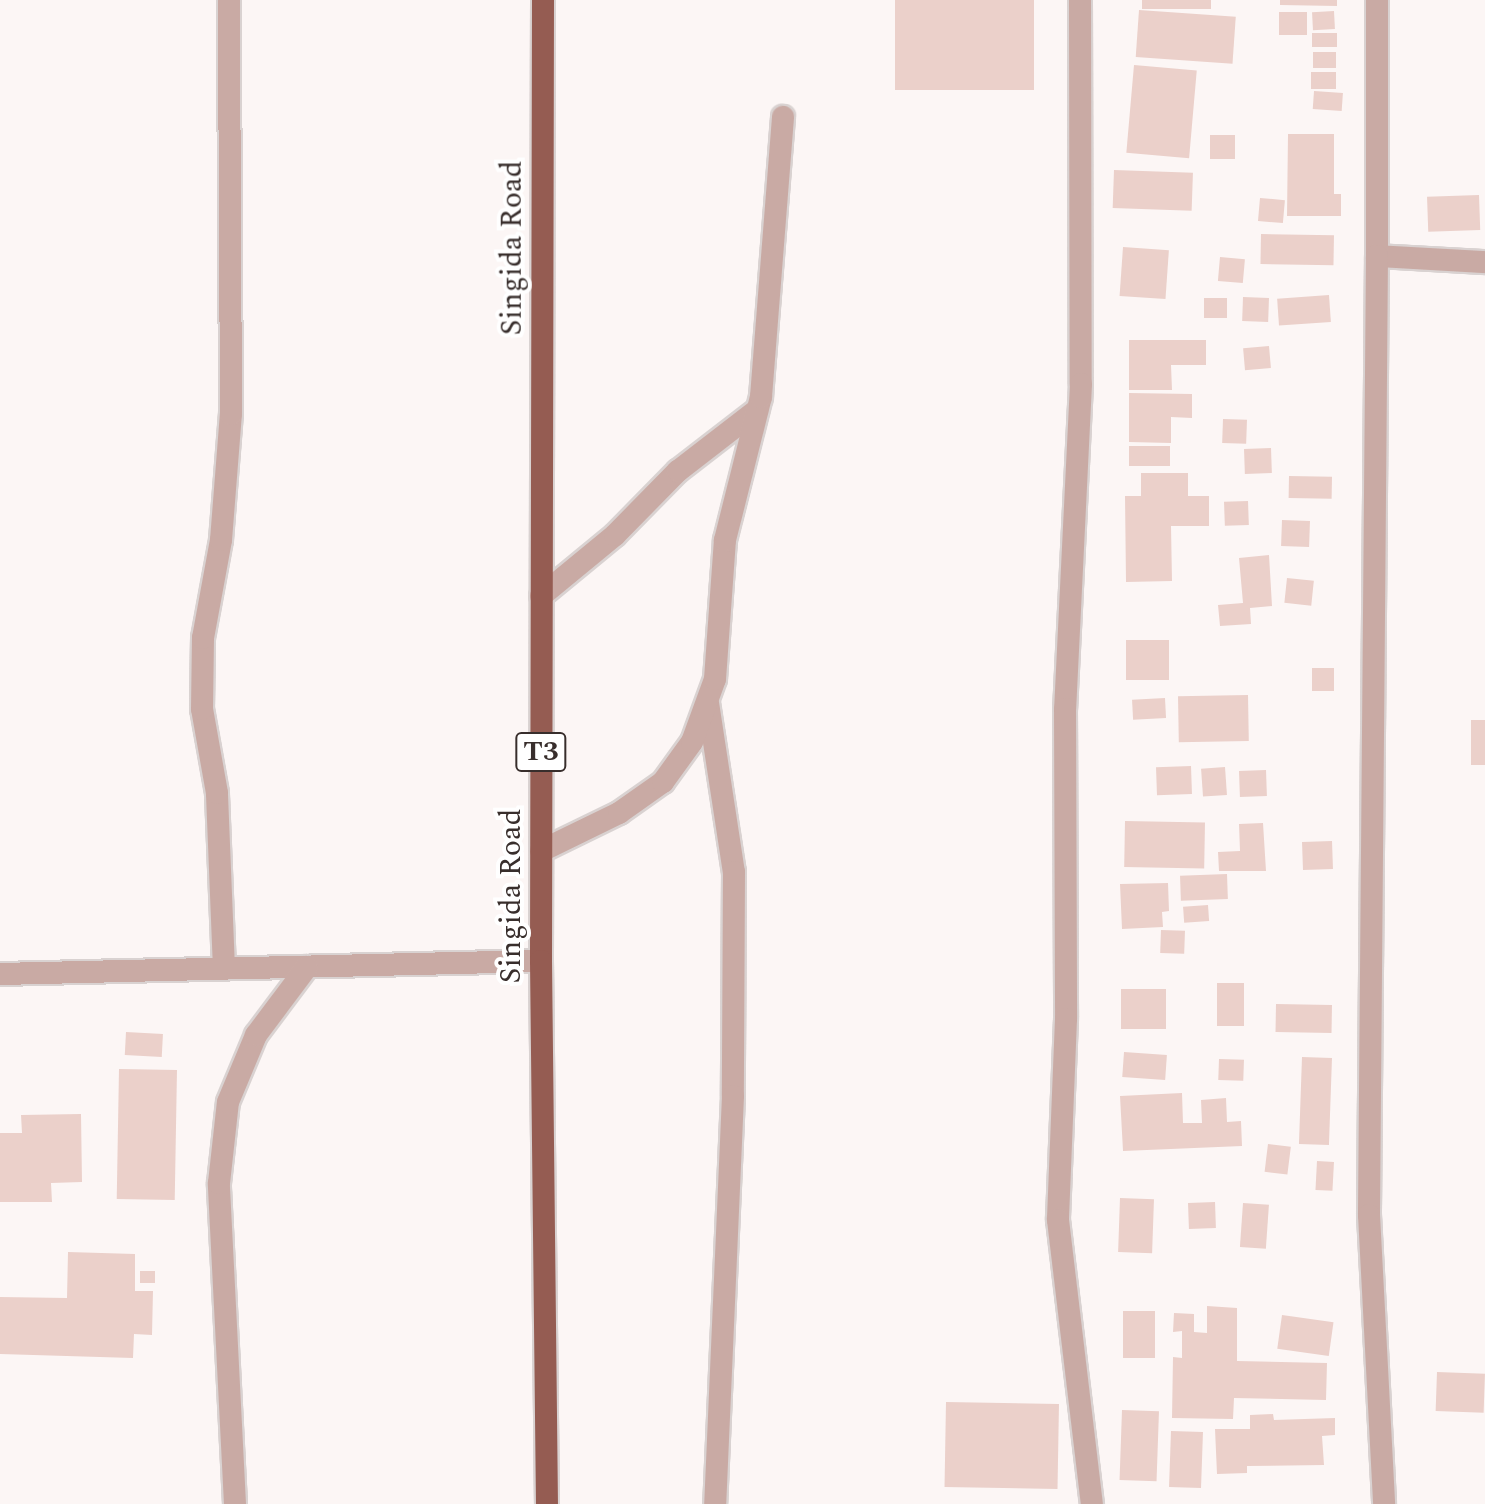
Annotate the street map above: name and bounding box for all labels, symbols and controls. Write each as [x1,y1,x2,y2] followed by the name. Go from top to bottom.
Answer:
[494,161,530,335] street label: Singida Road
[515,728,567,776] road number: T3
[493,809,529,983] street label: Singida Road

